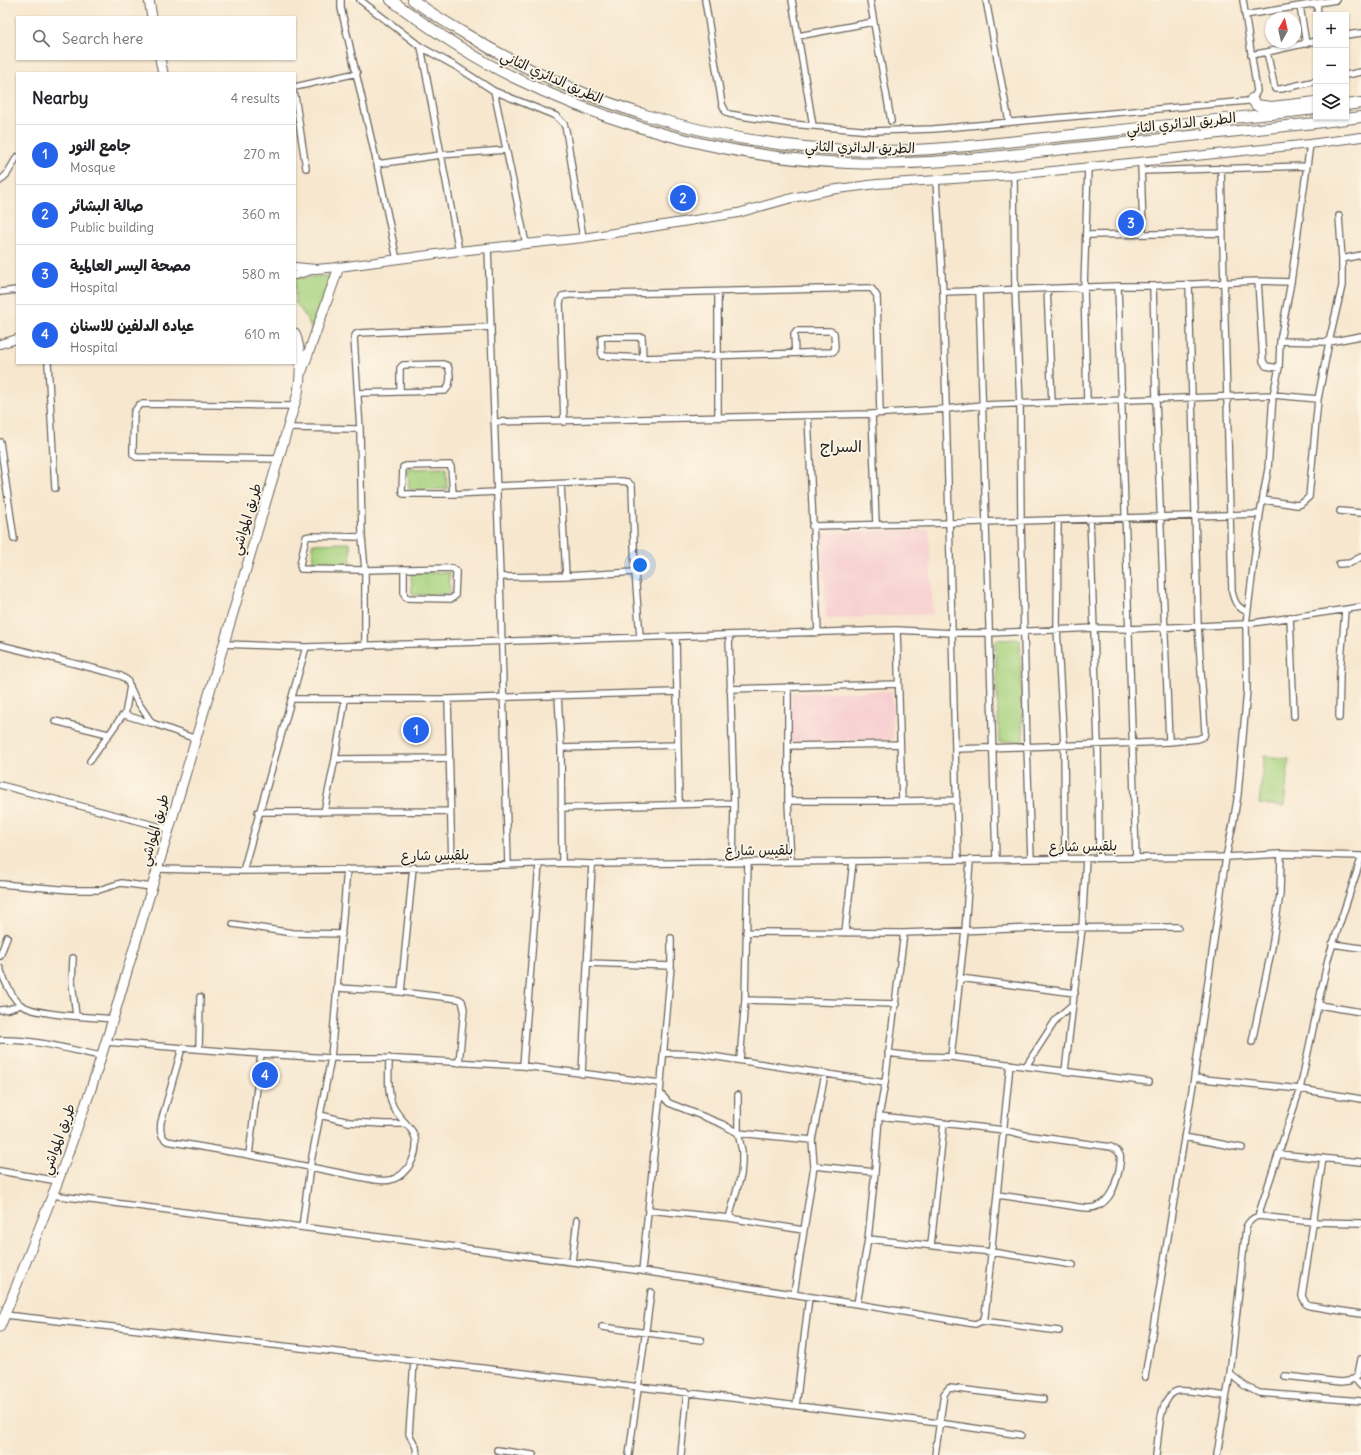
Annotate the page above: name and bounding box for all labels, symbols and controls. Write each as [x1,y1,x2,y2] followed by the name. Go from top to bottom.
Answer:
[1265,12,1301,48] north arrow
[1313,12,1349,120] map controls
[1313,12,1349,48] button: +
[16,16,296,60] search box
[30,27,52,49] icon: search
[62,29,143,48] text: Search here
[496,46,606,111] street label: الطريق الدائري الثاني
[1313,48,1349,84] button: −
[1313,84,1349,120] button: layers
[32,87,88,109] text: Nearby
[231,90,280,107] text: 4 results
[1125,108,1237,142] street label: الطريق الدائري الثاني
[70,136,131,155] text: جامع النور
[805,137,915,161] street label: الطريق الدائري الثاني
[42,146,48,163] text: 1
[243,146,280,163] text: 270 m
[70,159,115,176] text: Mosque
[670,183,696,213] pin: 2
[70,196,144,215] text: صالة البشائر
[41,206,49,223] text: 2
[242,206,280,223] text: 360 m
[1118,208,1144,238] pin: 3
[70,219,154,236] text: Public building
[70,256,191,275] text: مصحة اليسر العالمية
[41,266,49,283] text: 3
[242,266,280,283] text: 580 m
[70,279,118,296] text: Hospital
[70,316,194,335] text: عياده الدلفين للاسنان
[41,326,49,343] text: 4
[244,326,280,343] text: 610 m
[70,339,118,356] text: Hospital
[820,436,862,457] district label: السراج
[227,481,269,558] street label: طريق المواشي
[630,555,650,575] your location
[403,715,429,745] pin: 1
[135,792,177,869] street label: طريق المواشي
[1049,836,1117,857] street label: بلقيس شارع
[725,840,793,861] street label: بلقيس شارع
[401,845,469,866] street label: بلقيس شارع
[252,1060,278,1090] pin: 4
[37,1101,83,1178] street label: طريق المواشي

